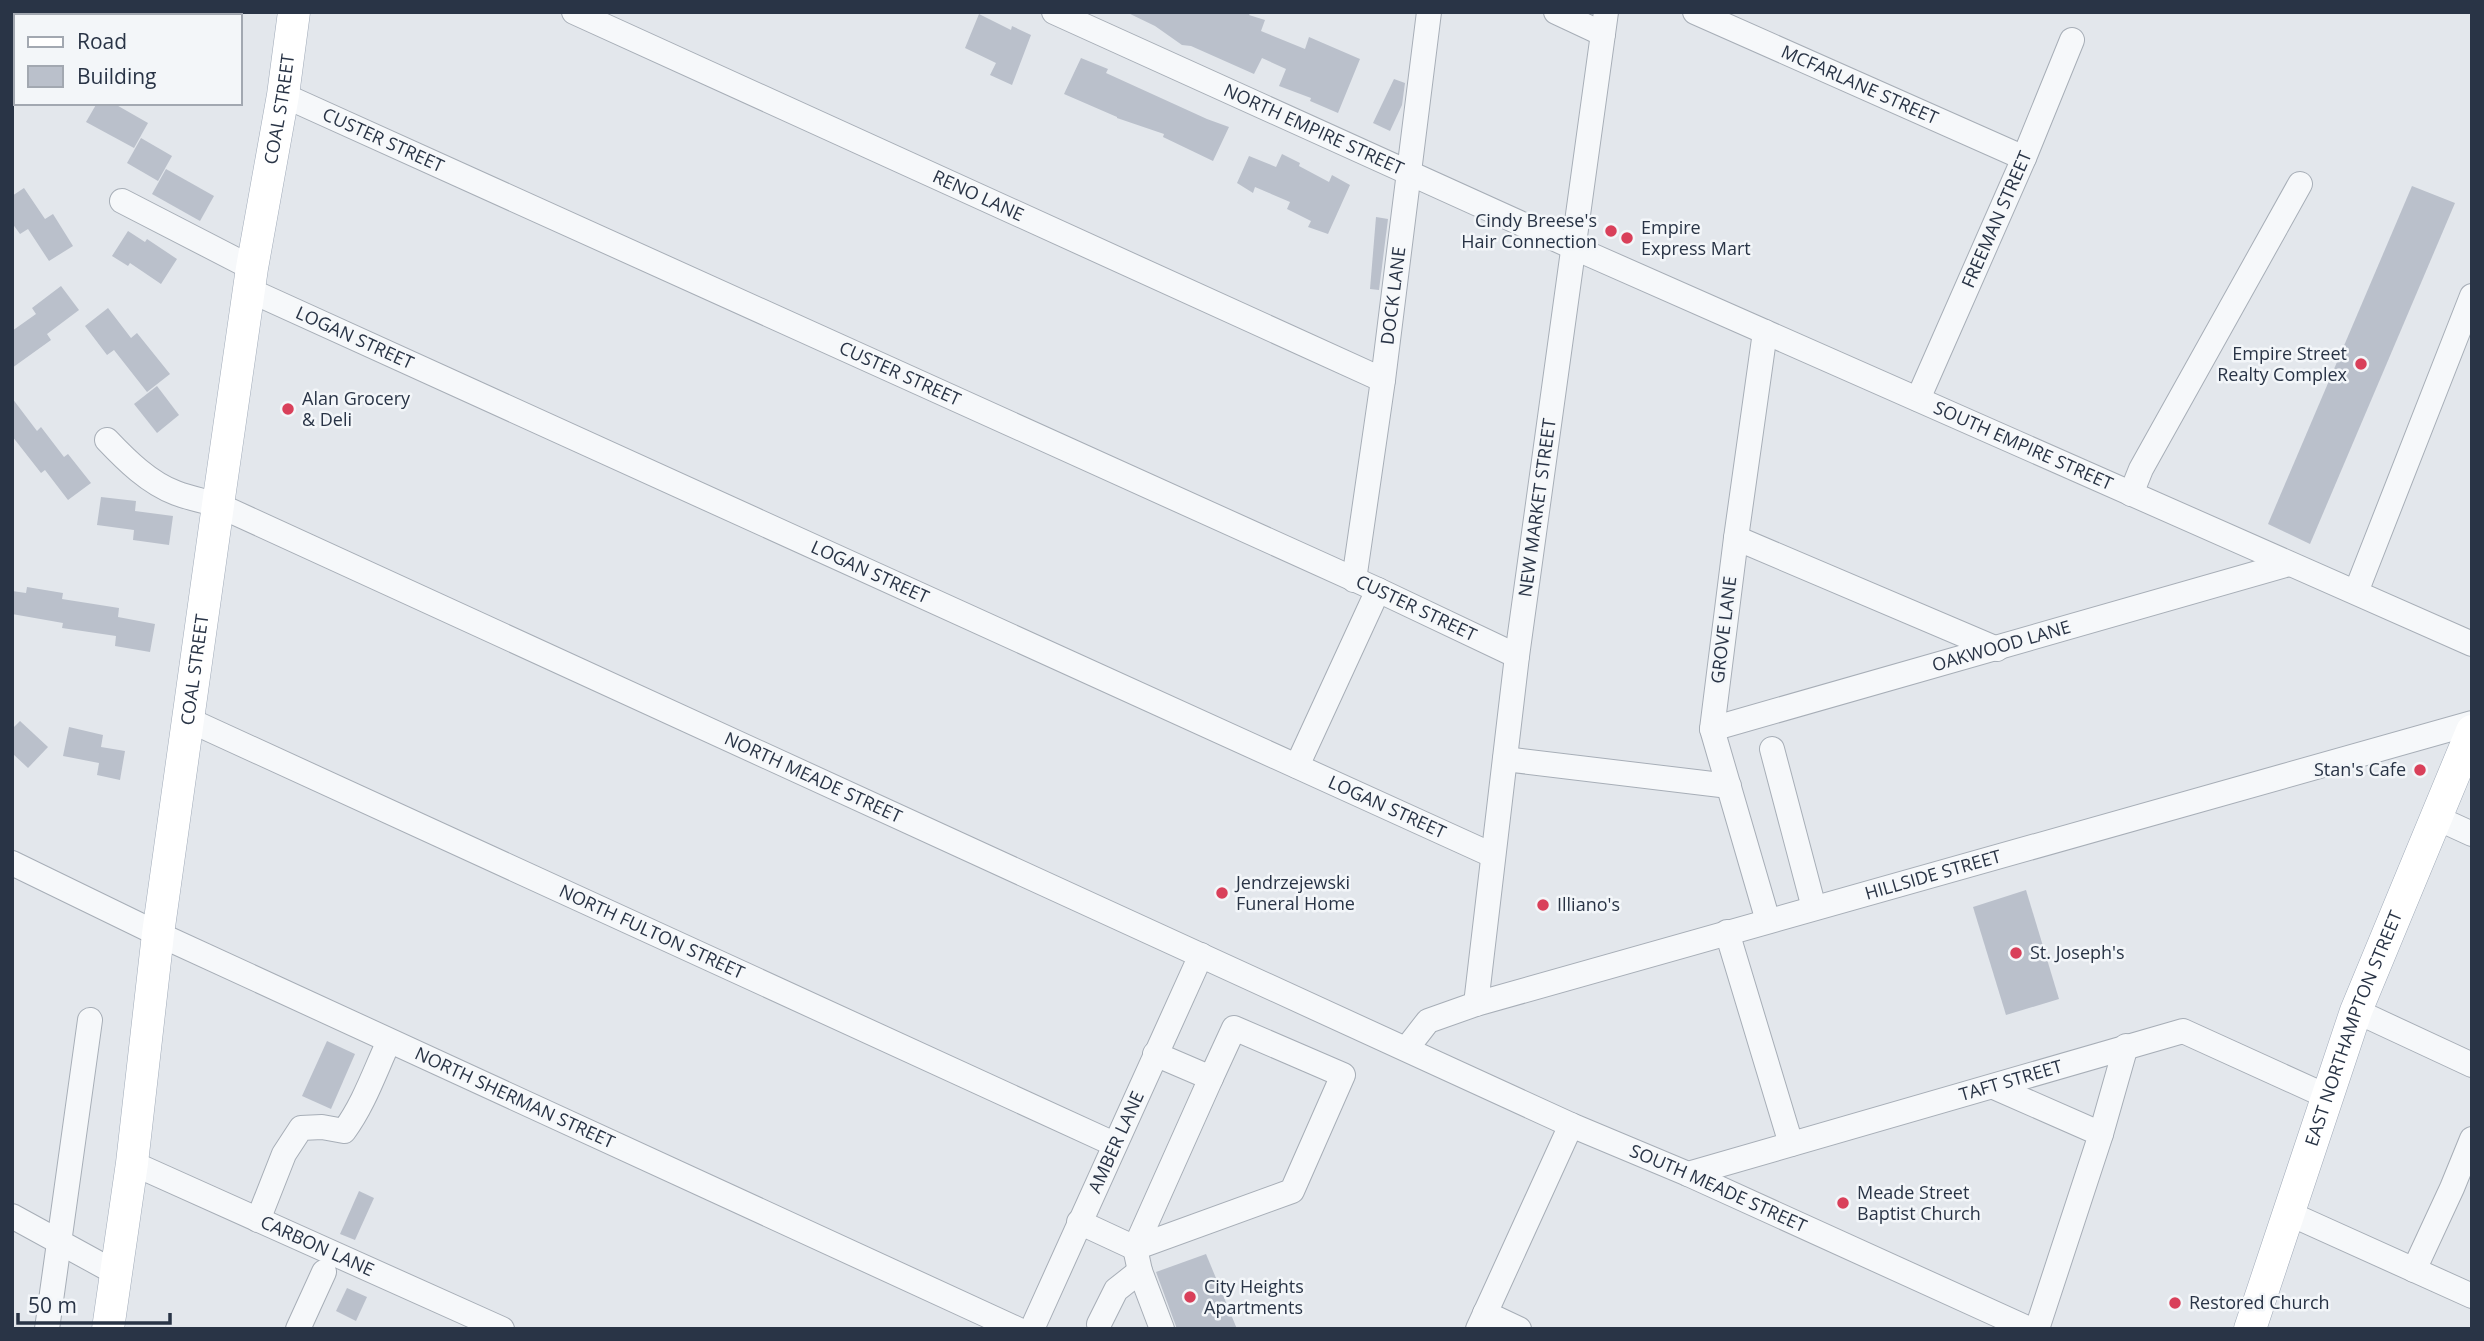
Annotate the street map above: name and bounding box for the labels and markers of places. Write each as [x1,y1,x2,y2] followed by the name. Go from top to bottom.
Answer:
[1461,208,1597,253] place label: Cindy Breese's Hair Connection
[1641,215,1751,260] place label: Empire Express Mart
[1603,223,1619,239] marker: Cindy Breese's Hair Connection
[1619,230,1635,246] marker: Empire Express Mart
[2217,341,2348,386] place label: Empire Street Realty Complex
[2353,356,2369,372] marker: Empire Street Realty Complex
[302,386,411,431] place label: Alan Grocery & Deli
[280,401,296,417] marker: Alan Grocery & Deli
[2314,757,2406,781] place label: Stan's Cafe
[2412,762,2428,778] marker: Stan's Cafe
[1234,870,1355,915] place label: Jendrzejewski Funeral Home
[1214,885,1230,901] marker: Jendrzejewski Funeral Home
[1557,892,1620,916] place label: Illiano's
[1535,897,1551,913] marker: Illiano's
[2030,940,2125,964] place label: St. Joseph's
[2008,945,2024,961] marker: St. Joseph's
[1857,1180,1981,1225] place label: Meade Street Baptist Church
[1835,1195,1851,1211] marker: Meade Street Baptist Church
[1204,1274,1304,1319] place label: City Heights Apartments
[1182,1289,1198,1305] marker: City Heights Apartments
[2189,1290,2330,1314] place label: Restored Church
[2167,1295,2183,1311] marker: Restored Church

